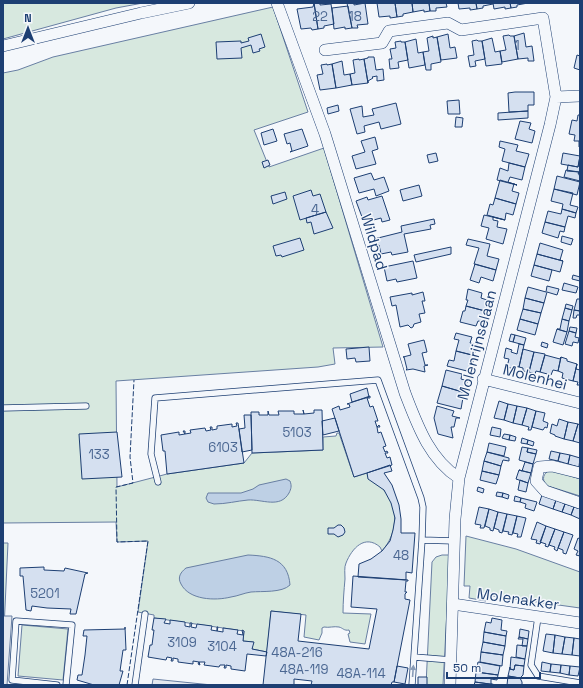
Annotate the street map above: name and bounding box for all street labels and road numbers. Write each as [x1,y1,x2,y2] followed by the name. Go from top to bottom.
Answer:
[357,211,392,272] street label: Wildpad
[453,288,500,402] street label: Molenrijnselaan
[501,359,569,394] street label: Molenhei
[476,583,561,614] street label: Molenakker

